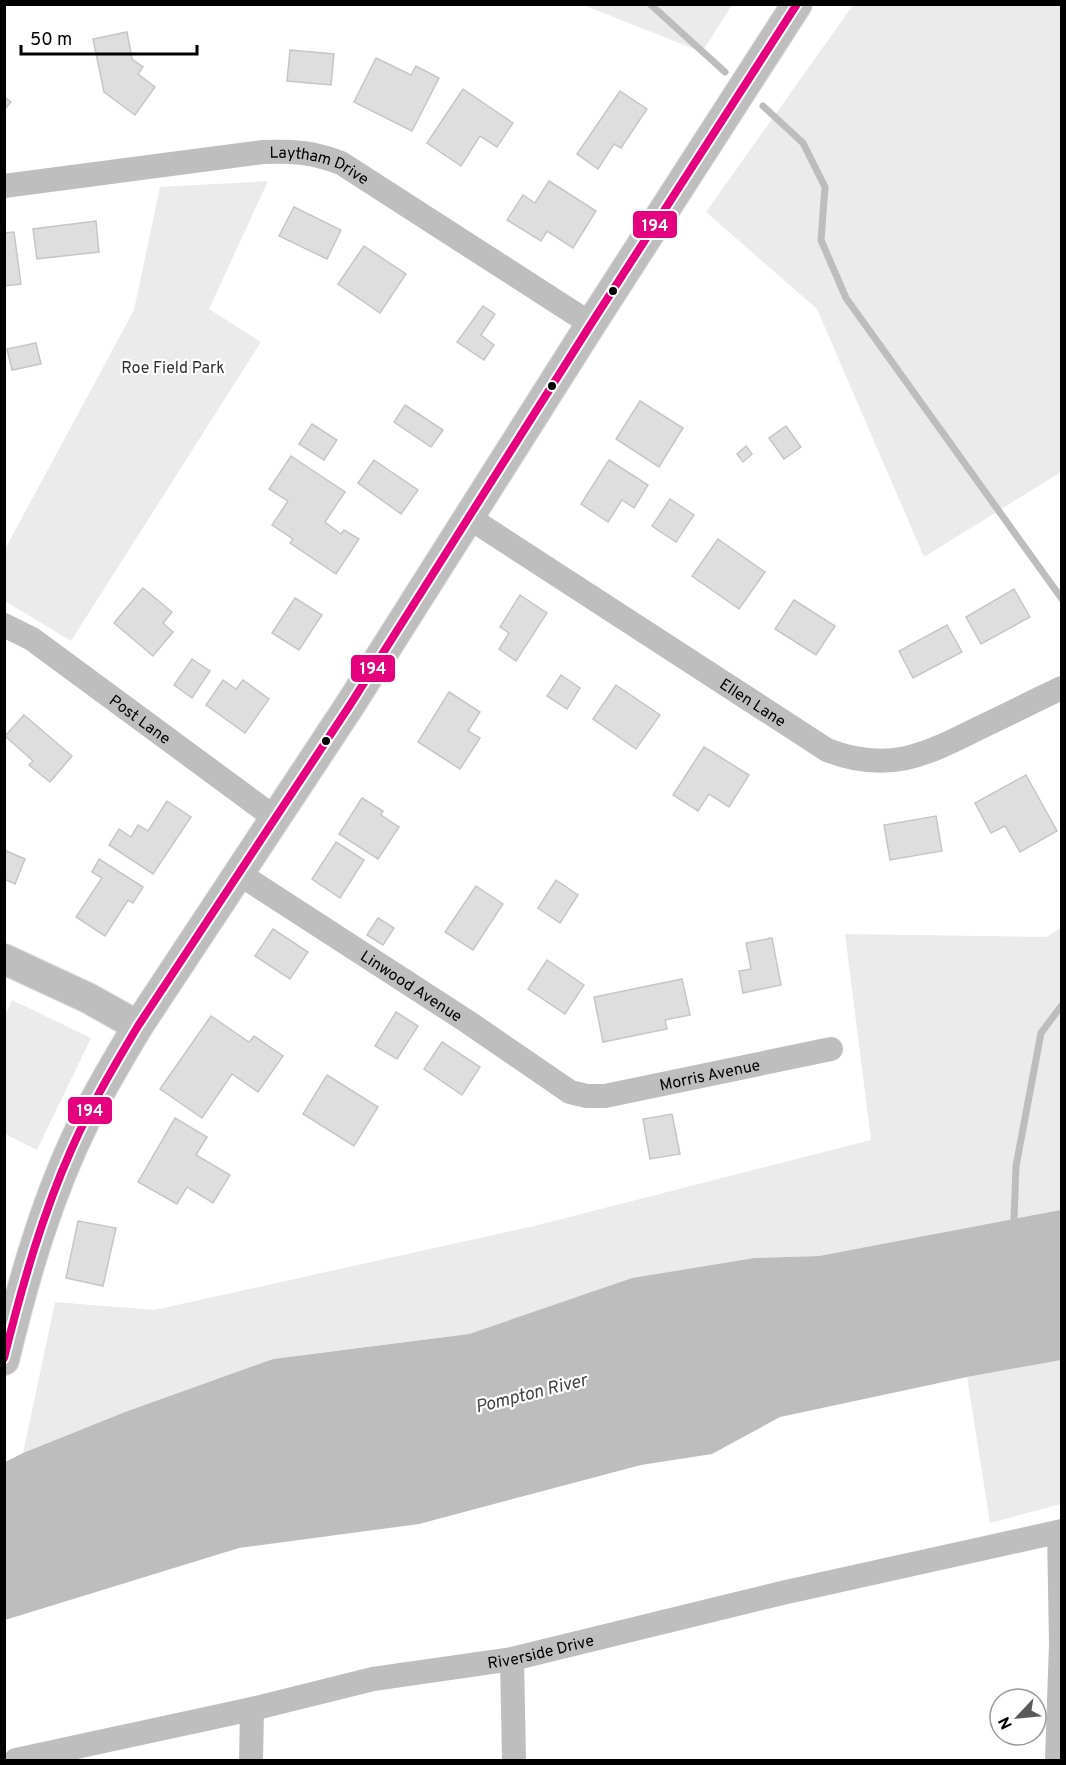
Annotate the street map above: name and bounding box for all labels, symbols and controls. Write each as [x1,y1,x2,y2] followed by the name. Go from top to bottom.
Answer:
[21,18,196,56] scale bar
[30,29,72,52] text: 50 m
[269,144,372,190] street label: Laytham Drive
[632,210,678,239] line badge: 194
[642,217,668,237] text: 194
[607,285,619,297] unlabelled marker
[121,359,225,379] park label: Roe Field Park
[546,380,558,392] unlabelled marker
[350,654,396,683] line badge: 194
[360,660,386,680] text: 194
[715,675,789,733] street label: Ellen Lane
[105,691,174,750] street label: Post Lane
[320,735,332,747] unlabelled marker
[356,947,465,1027] street label: Linwood Avenue
[658,1056,762,1096] street label: Morris Avenue
[67,1096,113,1125] line badge: 194
[77,1102,103,1122] text: 194
[473,1369,592,1419] water label: Pompton River
[486,1631,596,1674] street label: Riverside Drive
[988,1687,1048,1747] north arrow
[995,1713,1018,1732] text: N

